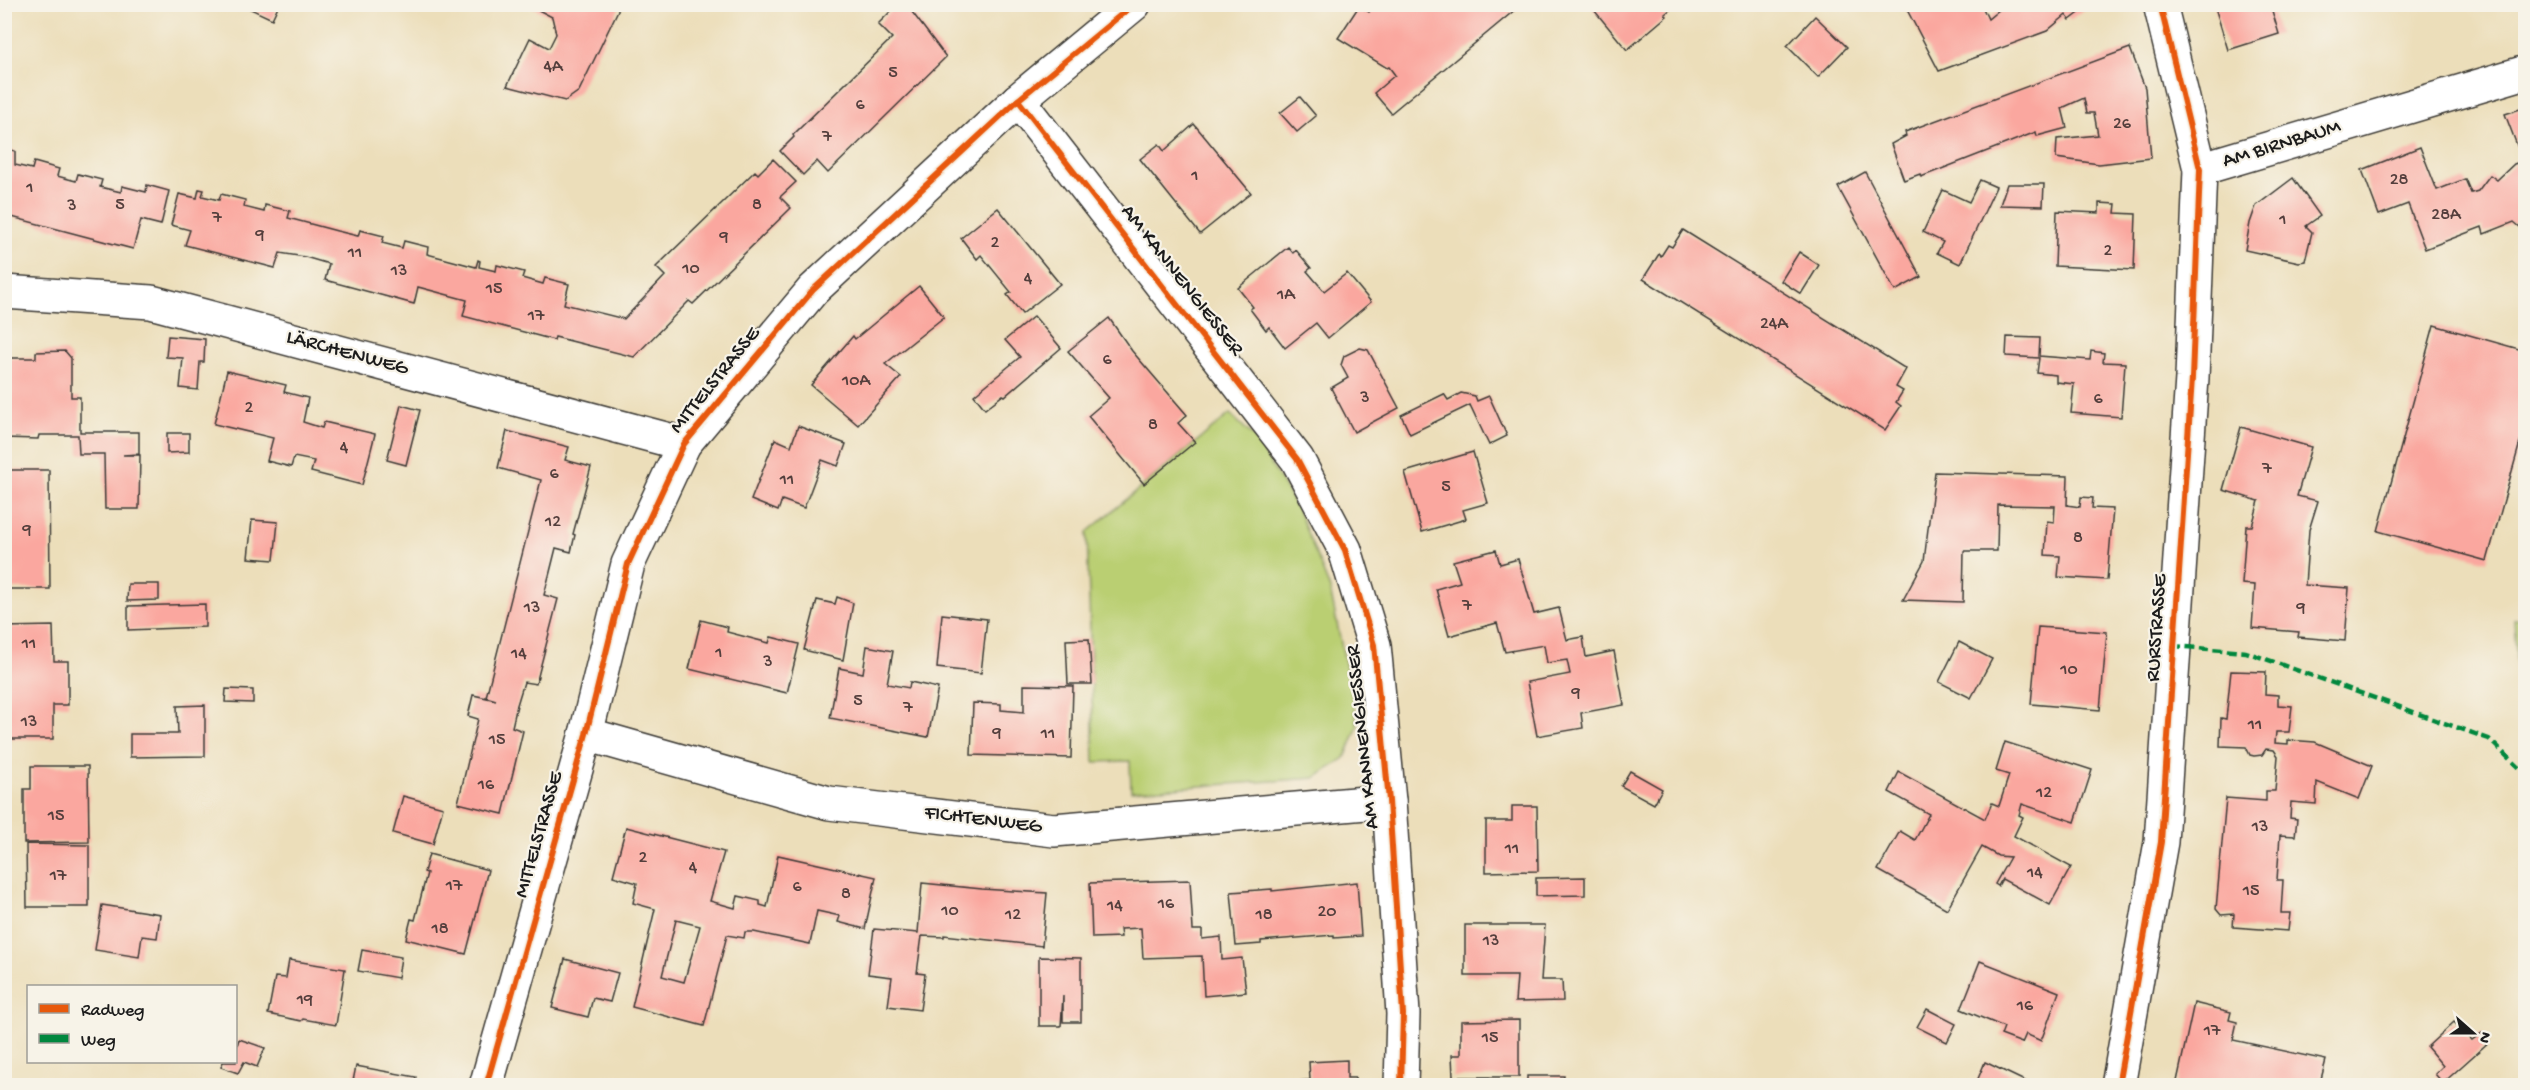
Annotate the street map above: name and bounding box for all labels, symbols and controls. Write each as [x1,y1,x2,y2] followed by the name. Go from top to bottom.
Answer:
[543,57,564,78] house number: 4A
[888,63,898,84] house number: 5
[855,95,865,116] house number: 6
[2113,114,2132,135] house number: 26
[2220,115,2345,175] street label: AM BIRNBAUM
[821,127,832,148] house number: 7
[1190,166,1199,187] house number: 1
[2390,170,2408,191] house number: 28
[25,178,34,199] house number: 1
[115,195,125,216] house number: 5
[752,195,762,216] house number: 8
[66,196,77,217] house number: 3
[1114,200,1248,362] street label: AM KANNENGIESSER
[2431,205,2462,226] house number: 28A
[211,208,222,229] house number: 7
[2278,210,2287,231] house number: 1
[254,225,265,246] house number: 9
[718,227,729,248] house number: 9
[991,233,1000,254] house number: 2
[2104,241,2113,262] house number: 2
[347,243,362,264] house number: 11
[681,259,700,280] house number: 10
[390,261,407,282] house number: 13
[1024,269,1033,290] house number: 4
[485,279,502,300] house number: 15
[1276,285,1296,306] house number: 1A
[527,306,545,327] house number: 17
[1760,314,1789,335] house number: 24A
[665,322,767,440] street label: MITTELSTRASSE
[283,326,412,382] street label: LÄRCHENWEG
[1102,350,1112,371] house number: 6
[841,371,871,392] house number: 10A
[1359,388,1370,409] house number: 3
[2093,389,2103,410] house number: 6
[245,398,254,419] house number: 2
[1148,415,1158,436] house number: 8
[340,438,349,459] house number: 4
[2261,459,2272,480] house number: 7
[549,464,559,485] house number: 6
[779,470,794,491] house number: 11
[1441,477,1451,498] house number: 5
[544,512,561,533] house number: 12
[21,520,32,541] house number: 9
[2073,528,2083,549] house number: 8
[2142,572,2174,683] street label: RURSTRASSE
[1461,596,1472,617] house number: 7
[523,598,540,619] house number: 13
[2295,598,2306,619] house number: 9
[21,634,36,655] house number: 11
[714,643,723,664] house number: 1
[1342,643,1386,830] street label: AM KANNENGIESSER
[510,644,527,665] house number: 14
[762,652,773,673] house number: 3
[2059,660,2078,681] house number: 10
[1570,683,1581,704] house number: 9
[853,691,863,712] house number: 5
[902,698,913,719] house number: 7
[20,712,37,733] house number: 13
[2247,715,2262,736] house number: 11
[991,723,1002,744] house number: 9
[1040,724,1055,745] house number: 11
[488,730,505,751] house number: 15
[510,768,570,901] street label: MITTELSTRASSE
[477,775,495,796] house number: 16
[2035,783,2052,804] house number: 12
[922,801,1044,841] street label: FICHTENWEG
[47,806,64,827] house number: 15
[2251,817,2268,838] house number: 13
[1504,839,1519,860] house number: 11
[639,848,648,869] house number: 2
[689,858,698,879] house number: 4
[2026,863,2043,884] house number: 14
[49,866,67,887] house number: 17
[445,876,463,897] house number: 17
[792,877,802,898] house number: 6
[2242,881,2259,902] house number: 15
[841,884,851,905] house number: 8
[1157,894,1175,915] house number: 16
[1106,896,1123,917] house number: 14
[940,901,959,922] house number: 10
[1317,902,1337,923] house number: 20
[1004,905,1021,926] house number: 12
[1254,905,1273,926] house number: 18
[430,919,449,940] house number: 18
[1482,931,1499,952] house number: 13
[27,985,237,1063] legend
[296,990,313,1011] house number: 19
[2016,996,2034,1017] house number: 16
[81,1001,144,1022] text: Radweg
[2443,1003,2503,1063] north arrow
[2203,1021,2221,1042] house number: 17
[1481,1028,1498,1049] house number: 15
[2473,1029,2494,1046] text: N
[81,1031,116,1052] text: Weg

